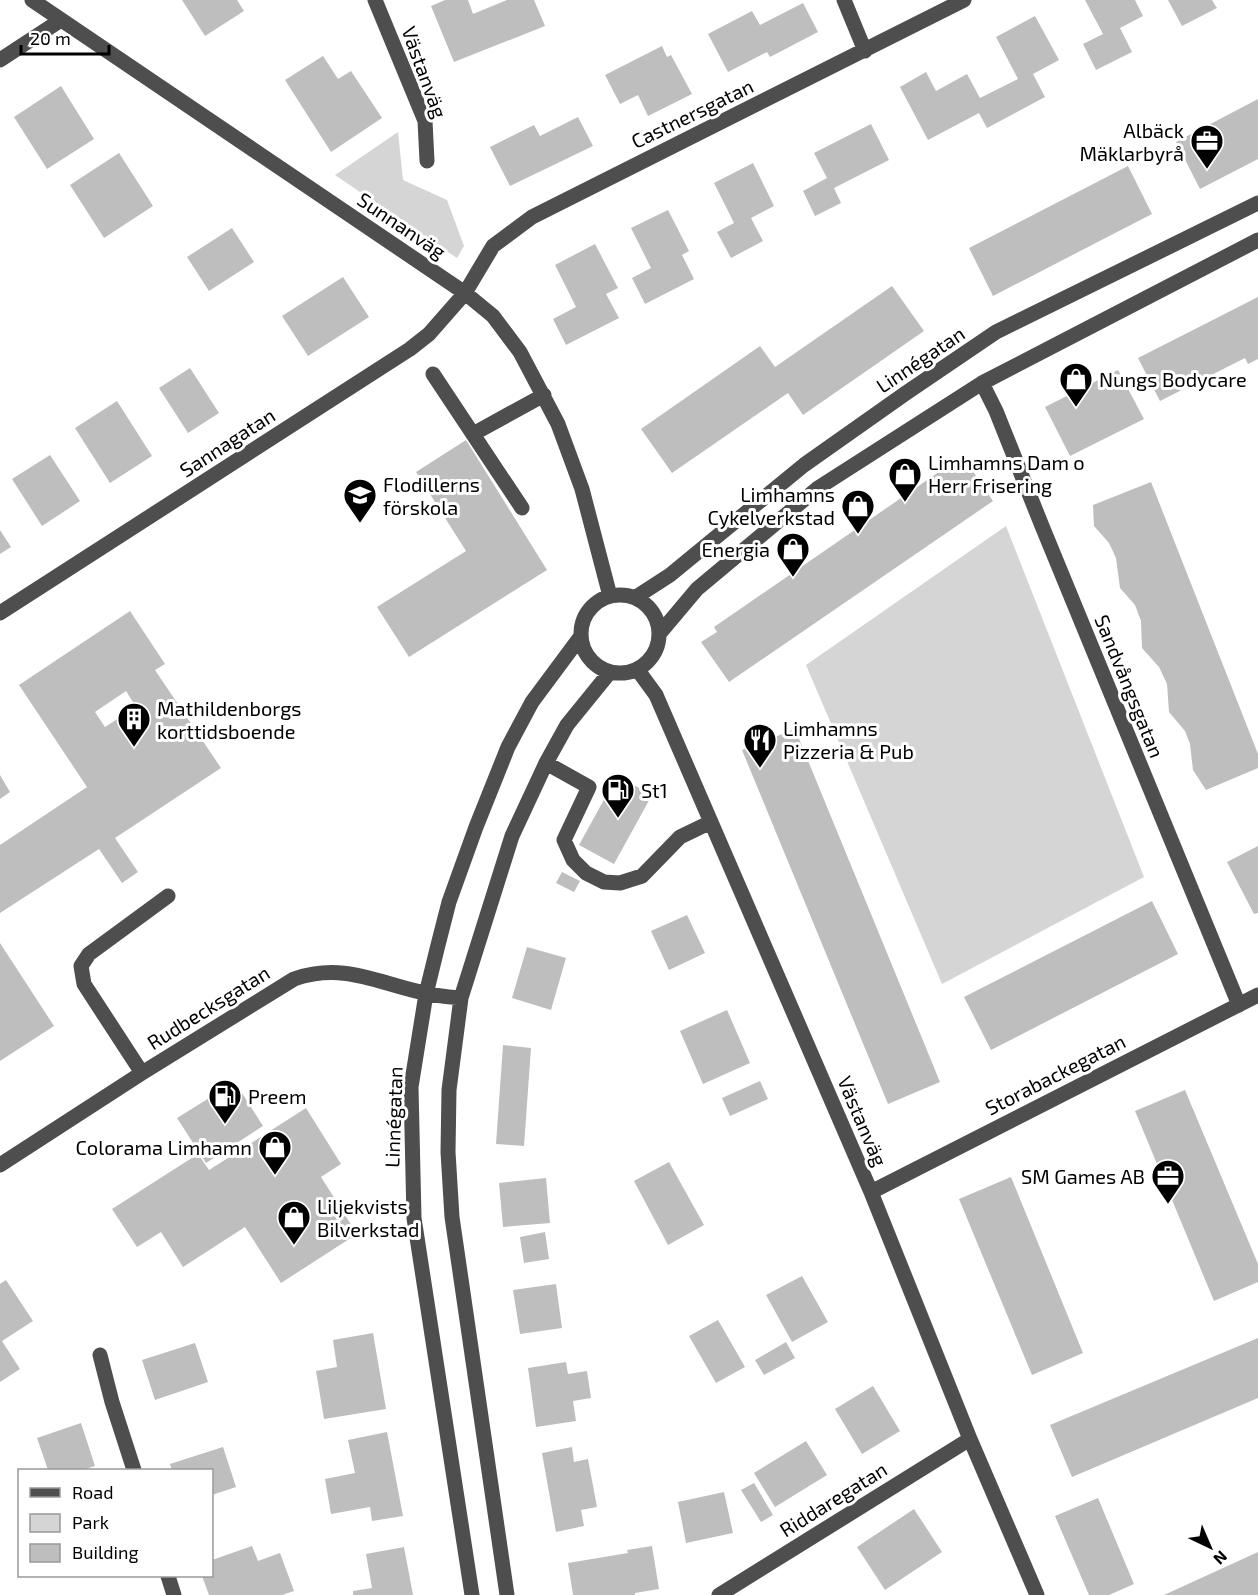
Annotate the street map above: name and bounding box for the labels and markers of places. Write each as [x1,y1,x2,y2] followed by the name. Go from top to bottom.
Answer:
[1079,118,1184,165] place label: Albäck Mäklarbyrå
[1189,123,1225,170] office icon: Albäck Mäklarbyrå
[1058,361,1094,408] shop icon: Nungs Bodycare
[1099,367,1247,391] place label: Nungs Bodycare
[928,450,1085,497] place label: Limhamns Dam o Herr Frisering
[887,456,923,503] shop icon: Limhamns Dam o Herr Frisering
[383,472,480,519] place label: Flodillerns förskola
[342,477,378,524] school or university icon: Flodillerns förskola
[707,482,835,529] place label: Limhamns Cykelverkstad
[840,488,876,535] shop icon: Limhamns Cykelverkstad
[775,531,811,578] shop icon: Energia
[701,537,770,561] place label: Energia
[157,696,302,743] place label: Mathildenborgs korttidsboende
[116,701,152,748] building icon: Mathildenborgs korttidsboende
[783,716,914,763] place label: Limhamns Pizzeria & Pub
[742,722,778,769] restaurant icon: Limhamns Pizzeria & Pub
[600,772,636,819] fuel station icon: St1
[641,778,668,802] place label: St1
[207,1078,243,1125] fuel station icon: Preem
[248,1084,307,1108] place label: Preem
[257,1129,293,1176] shop icon: Colorama Limhamn
[75,1135,252,1159] place label: Colorama Limhamn
[1150,1158,1186,1205] office icon: SM Games AB
[1021,1164,1145,1188] place label: SM Games AB
[317,1194,420,1241] place label: Liljekvists Bilverkstad
[276,1199,312,1246] shop icon: Liljekvists Bilverkstad

